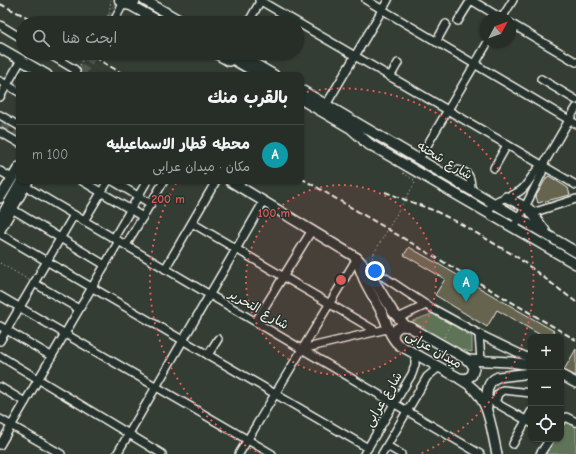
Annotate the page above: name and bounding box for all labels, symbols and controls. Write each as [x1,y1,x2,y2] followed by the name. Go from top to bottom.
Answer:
[480,12,516,48] north arrow
[16,16,304,60] search box
[30,27,52,49] icon: search
[62,29,117,47] text: ابحث هنا
[207,88,288,107] text: بالقرب منك
[106,135,250,153] text: محطه قطار الاسماعيليه
[414,138,475,184] street label: شارع شحته
[32,147,68,162] text: 100 m
[271,147,279,162] text: A
[153,159,250,174] text: مكان · ميدان عرابى
[151,192,185,206] text: 200 m
[258,206,290,220] text: 100 m
[365,261,385,281] your location
[453,269,479,302] pin: A
[334,273,348,287] centre of rings
[225,285,291,334] street label: شارع التحرير
[402,327,465,373] street label: ميدان عرابى
[528,334,564,442] map controls
[528,334,564,370] button: +
[361,369,407,430] street label: شارع عرابى
[528,370,564,406] button: −
[528,406,564,442] button: locate

